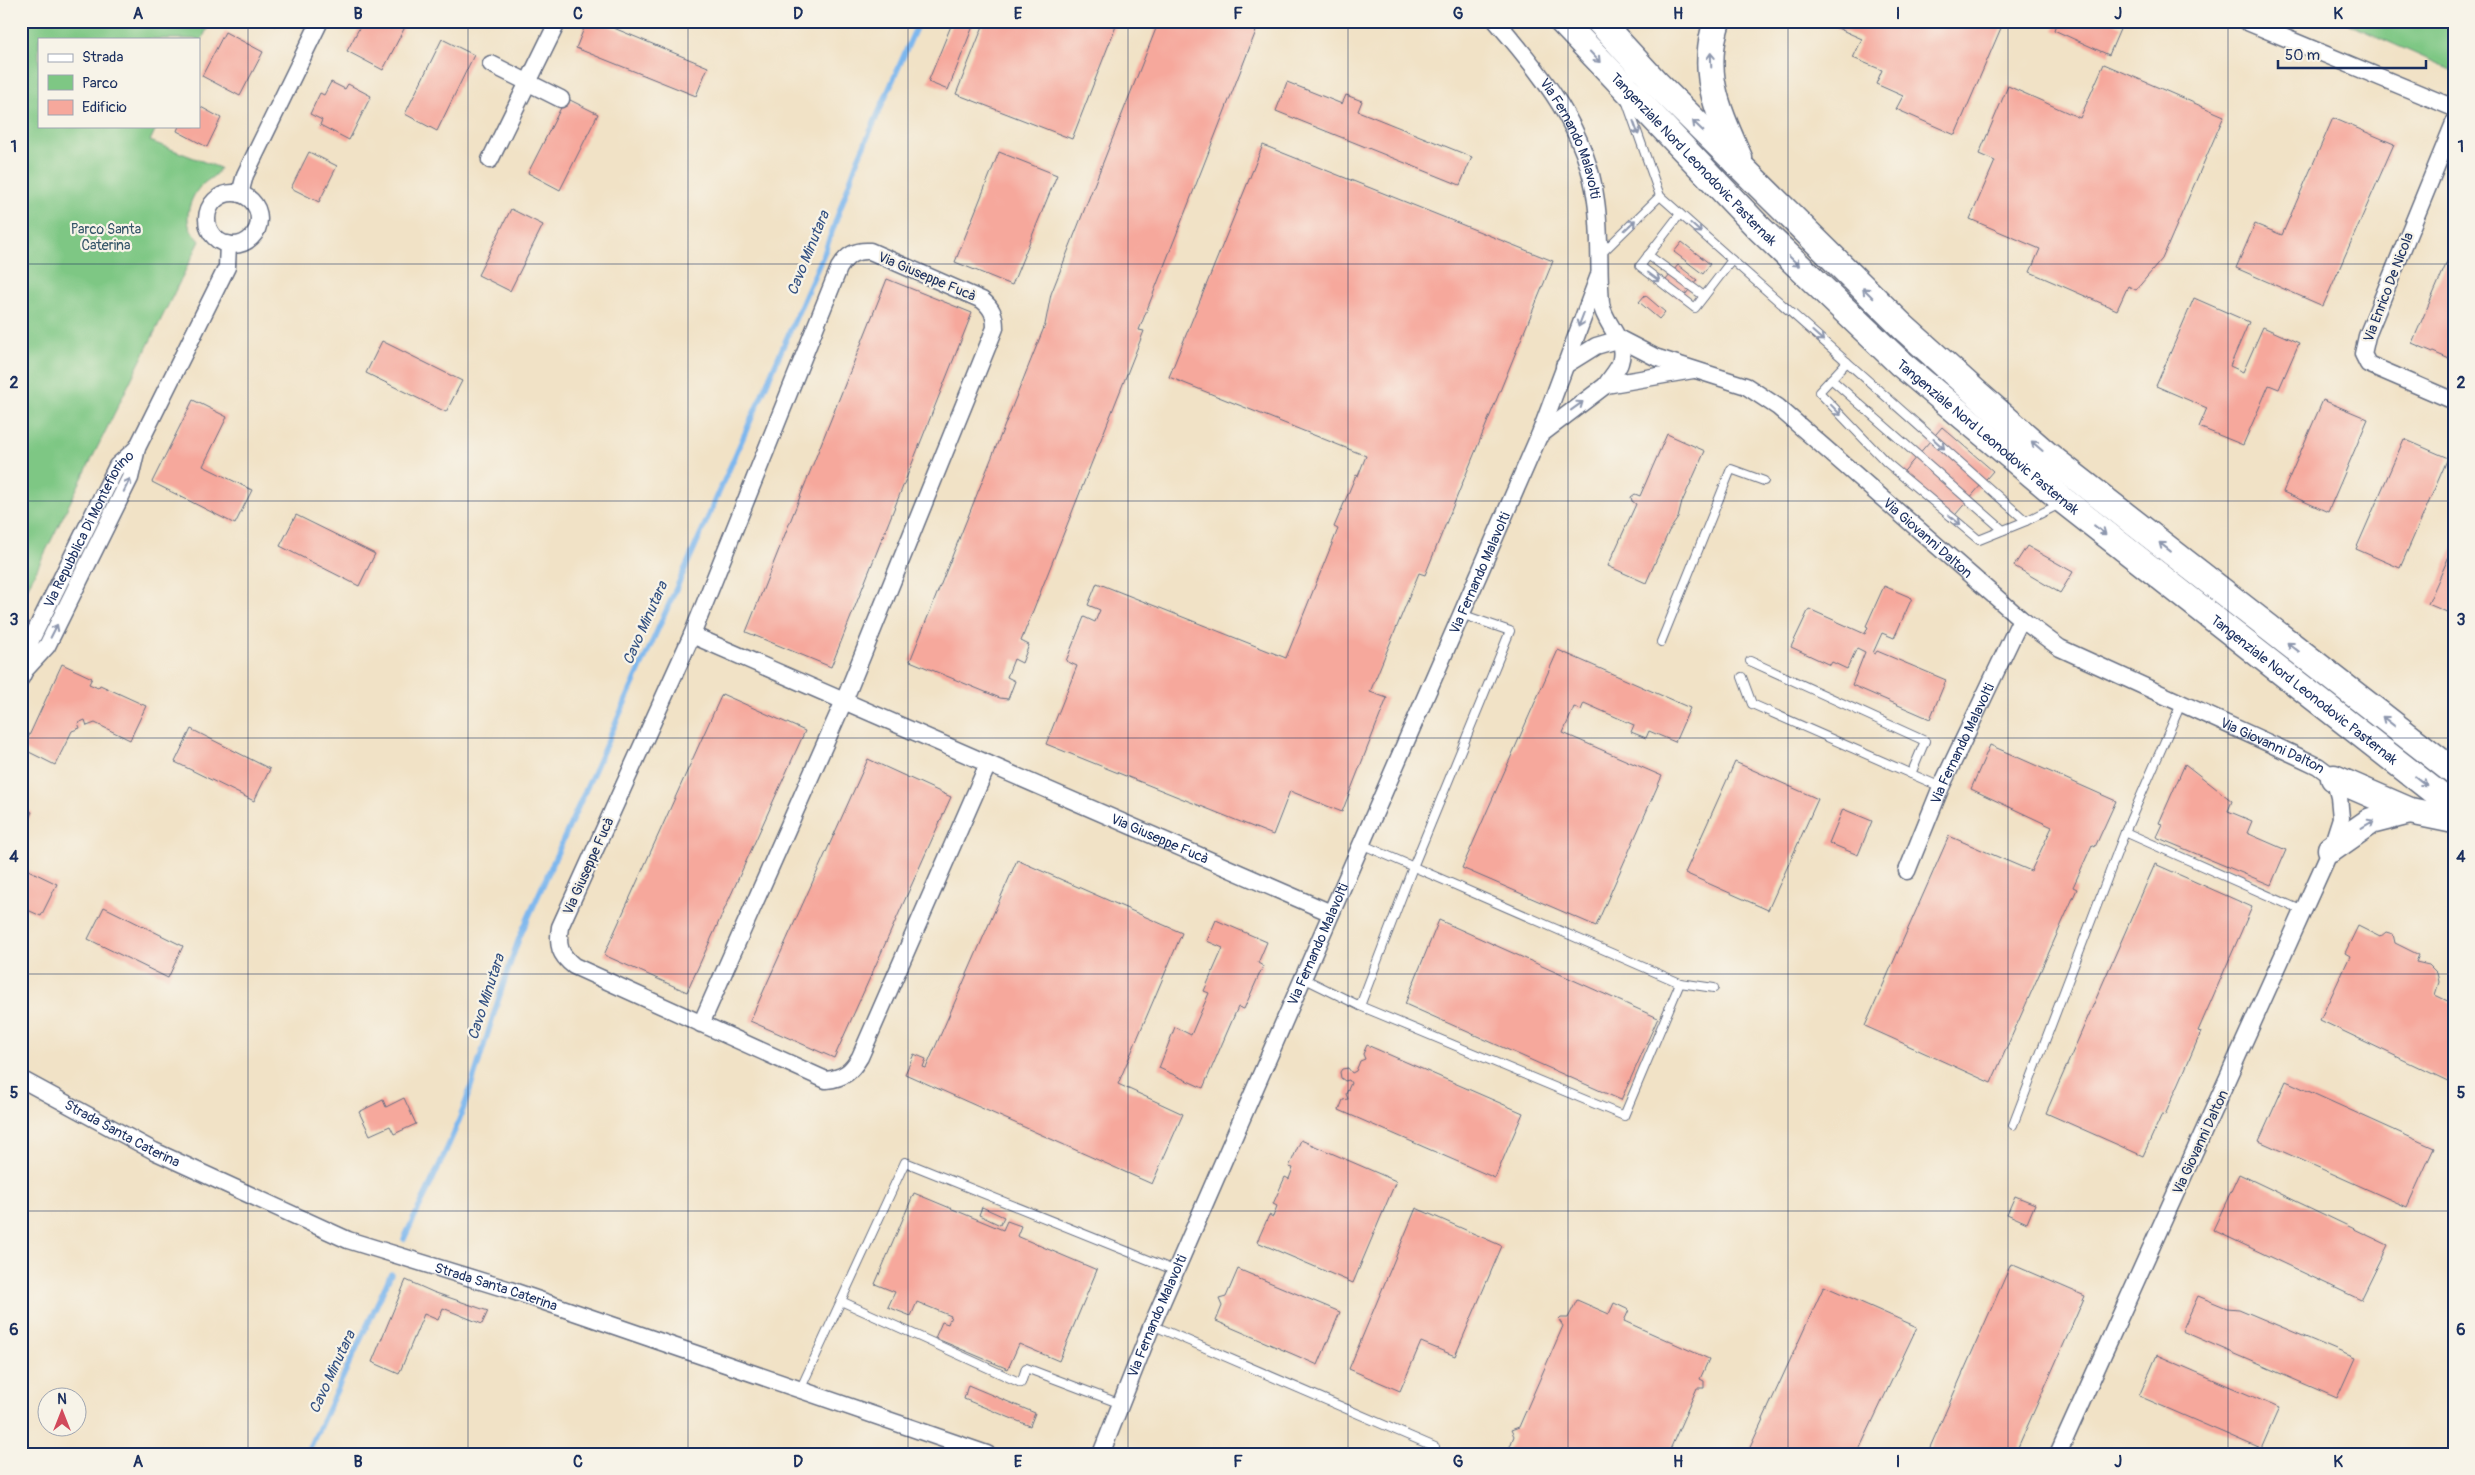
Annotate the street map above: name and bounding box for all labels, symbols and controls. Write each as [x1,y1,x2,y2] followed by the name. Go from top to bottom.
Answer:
[133,4,144,24] text: A
[353,4,363,24] text: B
[573,4,583,24] text: C
[793,4,803,24] text: D
[1014,4,1023,24] text: E
[1233,4,1243,24] text: F
[1453,4,1464,24] text: G
[1673,4,1683,24] text: H
[1896,4,1900,24] text: I
[2114,4,2122,24] text: J
[2333,4,2343,24] text: K
[38,38,200,128] legend
[2278,38,2425,70] scale bar
[2285,46,2320,65] text: 50 m
[82,48,123,67] text: Strada
[1589,51,1601,63] one-way arrow
[1706,52,1716,68] one-way arrow
[1607,70,1780,250] street label: Tangenziale Nord Leonodovic Pasternak
[82,74,118,93] text: Parco
[1536,75,1604,200] street label: Via Fernando Malavolti
[82,98,127,117] text: Edificio
[1632,120,1641,136] one-way arrow
[1692,120,1705,132] one-way arrow
[11,137,17,157] text: 1
[2458,137,2464,157] text: 1
[783,207,834,298] water label: Cavo Minutara
[1624,219,1636,231] one-way arrow
[71,221,141,254] park label: Parco Santa Caterina
[1690,222,1703,234] one-way arrow
[2360,230,2417,344] street label: Via Enrico De Nicola
[875,248,978,305] street label: Via Giuseppe Fucà
[1788,255,1800,267] one-way arrow
[1647,271,1660,282] one-way arrow
[1863,287,1875,299] one-way arrow
[1576,312,1585,327] one-way arrow
[1811,330,1824,342] one-way arrow
[1893,356,2082,519] street label: Tangenziale Nord Leonodovic Pasternak
[10,373,19,393] text: 2
[2457,373,2466,393] text: 2
[1570,401,1584,411] one-way arrow
[1830,404,1842,417] one-way arrow
[1933,438,1946,450] one-way arrow
[2031,441,2044,452] one-way arrow
[40,447,138,611] street label: Via Repubblica Di Montefiorino
[122,478,132,493] one-way arrow
[1879,494,1976,582] street label: Via Giovanni Dalton
[1446,509,1514,637] street label: Via Fernando Malavolti
[1949,515,1962,526] one-way arrow
[2093,524,2106,535] one-way arrow
[2158,541,2171,552] one-way arrow
[619,578,673,668] water label: Cavo Minutara
[10,610,19,630] text: 3
[2457,610,2466,630] text: 3
[2207,612,2401,769] street label: Tangenziale Nord Leonodovic Pasternak
[50,624,59,639] one-way arrow
[2287,641,2300,652] one-way arrow
[1927,680,1998,806] street label: Via Fernando Malavolti
[2217,714,2328,777] street label: Via Giovanni Dalton
[2381,715,2394,726] one-way arrow
[2414,776,2427,787] one-way arrow
[1108,810,1211,868] street label: Via Giuseppe Fucà
[559,815,617,917] street label: Via Giuseppe Fucà
[2360,819,2375,829] one-way arrow
[9,847,19,867] text: 4
[2456,847,2466,867] text: 4
[1284,880,1352,1008] street label: Via Fernando Malavolti
[464,951,510,1042] water label: Cavo Minutara
[10,1083,19,1103] text: 5
[2457,1083,2466,1103] text: 5
[2169,1087,2232,1197] street label: Via Giovanni Dalton
[61,1096,183,1171] street label: Strada Santa Caterina
[1124,1252,1191,1380] street label: Via Fernando Malavolti
[433,1259,560,1315] street label: Strada Santa Caterina
[9,1320,19,1340] text: 6
[2456,1320,2466,1340] text: 6
[305,1327,360,1417] water label: Cavo Minutara
[38,1388,88,1438] north arrow
[57,1391,67,1408] text: N
[133,1452,144,1472] text: A
[353,1452,363,1472] text: B
[573,1452,583,1472] text: C
[793,1452,803,1472] text: D
[1014,1452,1023,1472] text: E
[1233,1452,1243,1472] text: F
[1453,1452,1464,1472] text: G
[1673,1452,1683,1472] text: H
[1896,1452,1900,1472] text: I
[2114,1452,2122,1472] text: J
[2333,1452,2343,1472] text: K

